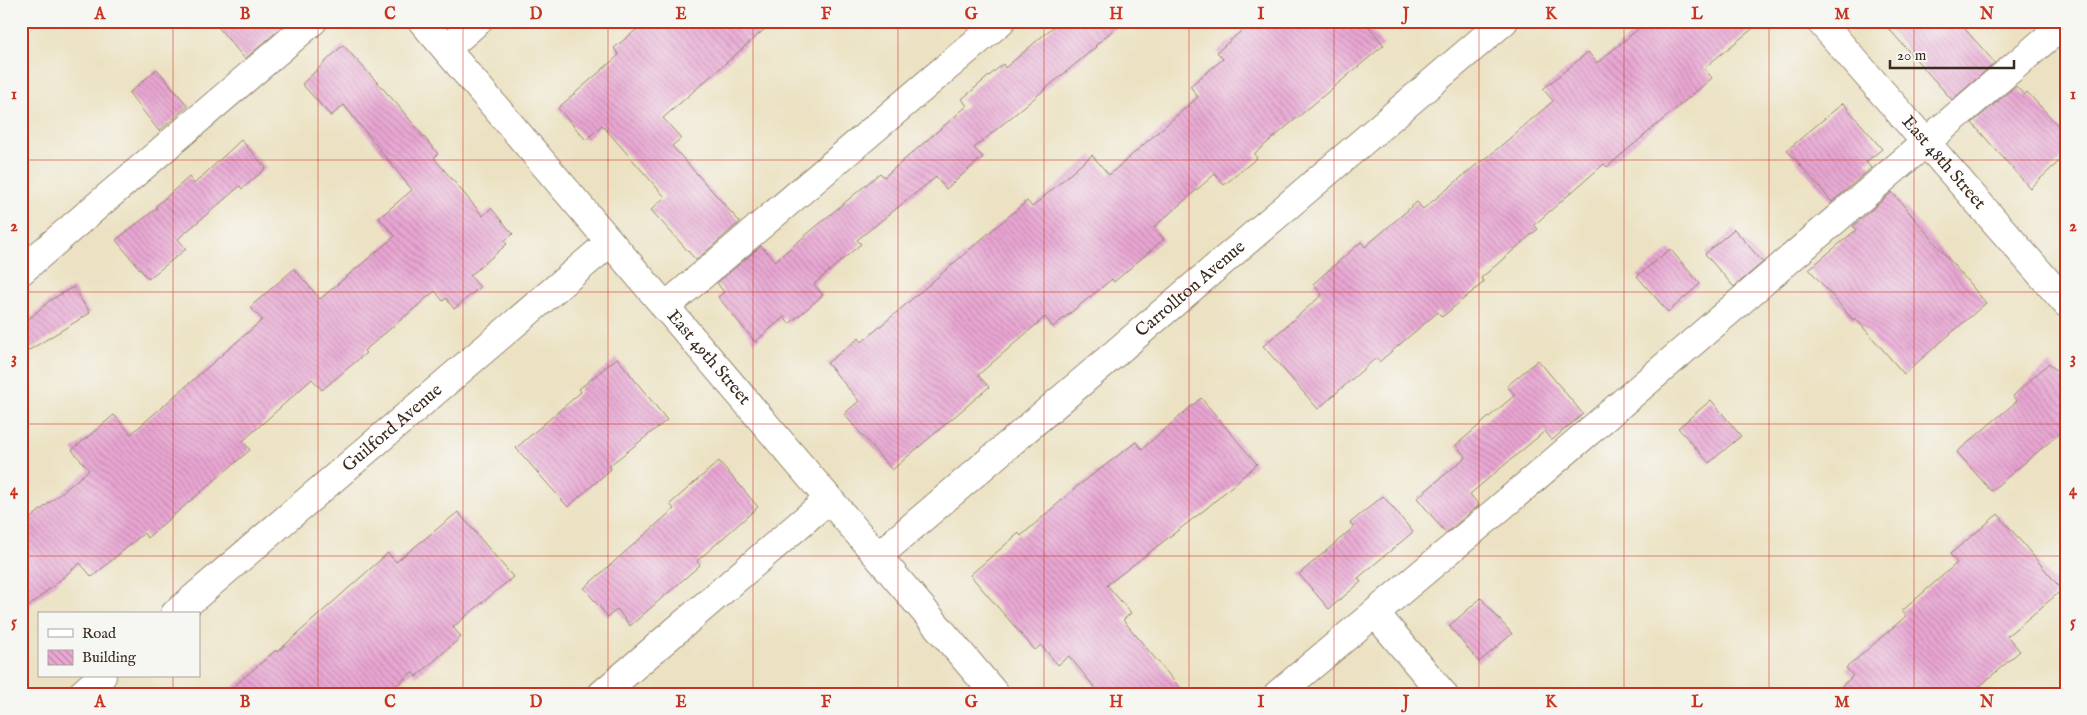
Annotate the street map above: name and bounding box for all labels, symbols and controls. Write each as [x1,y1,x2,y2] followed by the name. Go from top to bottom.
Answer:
[94,5,107,25] text: A
[240,5,251,25] text: B
[384,5,396,25] text: C
[530,5,543,25] text: D
[675,5,687,25] text: E
[821,5,832,25] text: F
[965,5,978,25] text: G
[1109,5,1123,25] text: H
[1258,5,1265,25] text: I
[1401,5,1410,25] text: J
[1545,5,1558,25] text: K
[1691,5,1703,25] text: L
[1834,5,1850,25] text: M
[1979,5,1994,25] text: N
[1890,38,2013,70] scale bar
[1897,46,1927,65] text: 20 m
[11,85,17,105] text: 1
[2070,85,2076,105] text: 1
[1896,111,1991,214] street label: East 48th Street
[10,217,18,237] text: 2
[2069,217,2077,237] text: 2
[1131,235,1250,342] street label: Carrollton Avenue
[662,305,756,410] street label: East 49th Street
[11,349,17,369] text: 3
[2070,349,2076,369] text: 3
[337,379,447,477] street label: Guilford Avenue
[10,481,19,501] text: 4
[2069,481,2078,501] text: 4
[38,612,200,678] legend
[11,613,17,633] text: 5
[2070,613,2076,633] text: 5
[82,624,117,643] text: Road
[82,648,137,667] text: Building
[94,693,107,713] text: A
[240,693,251,713] text: B
[384,693,396,713] text: C
[530,693,543,713] text: D
[675,693,687,713] text: E
[821,693,832,713] text: F
[965,693,978,713] text: G
[1109,693,1123,713] text: H
[1258,693,1265,713] text: I
[1401,693,1410,713] text: J
[1545,693,1558,713] text: K
[1691,693,1703,713] text: L
[1834,693,1850,713] text: M
[1979,693,1994,713] text: N

